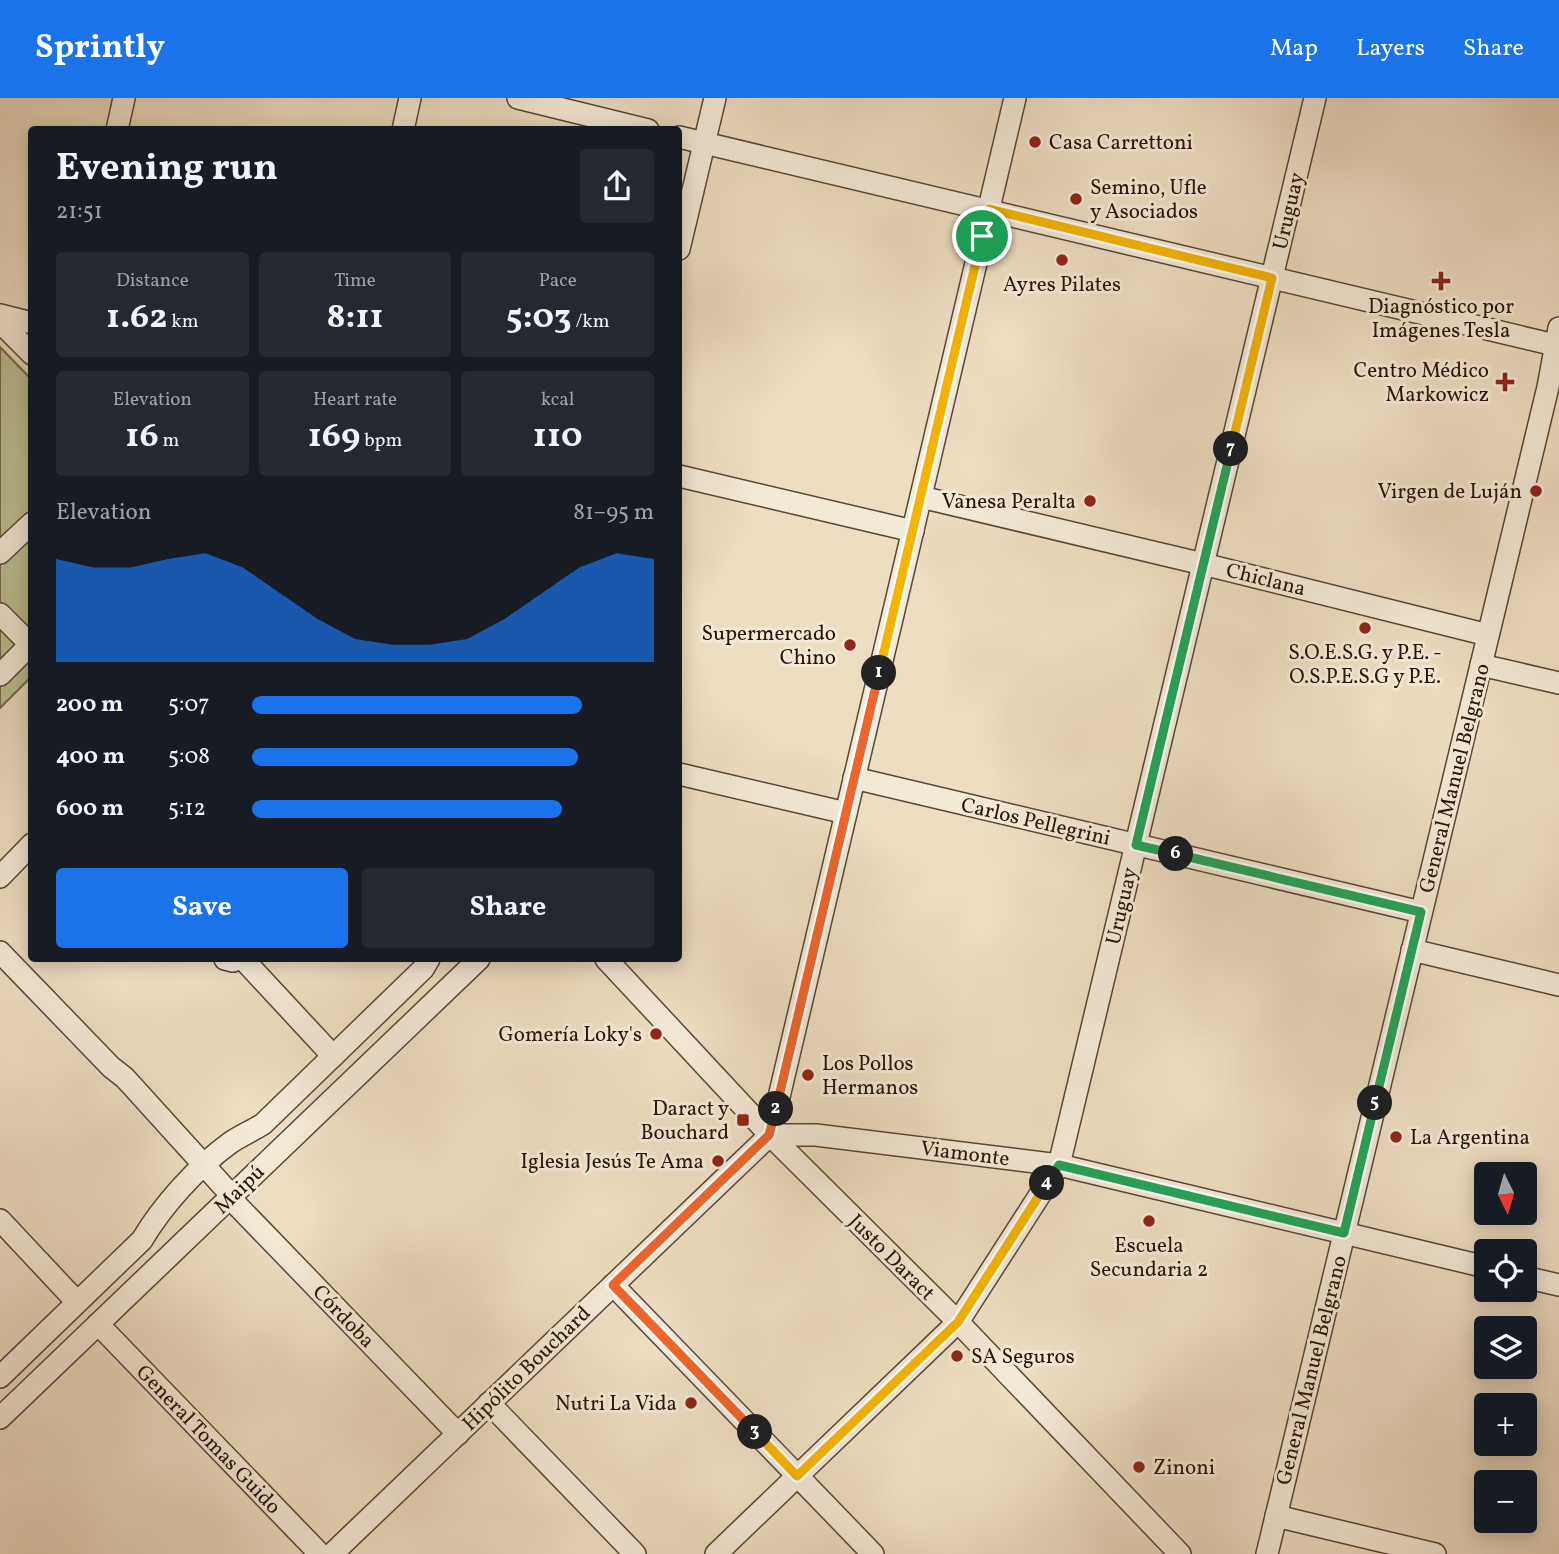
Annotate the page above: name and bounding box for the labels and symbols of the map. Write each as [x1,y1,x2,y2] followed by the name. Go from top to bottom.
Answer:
[1049,129,1193,158] place label: Casa Carrettoni
[1027,134,1043,150] marker: Casa Carrettoni
[1266,169,1313,253] street label: Uruguay
[1090,174,1207,227] place label: Semino, Ufle y Asociados
[1068,191,1084,207] marker: Semino, Ufle y Asociados
[952,206,1012,266] pin
[1054,252,1070,268] marker: Ayres Pilates
[1003,271,1121,300] place label: Ayres Pilates
[1431,271,1451,291] marker: Diagnóstico por Imágenes Tesla
[1368,293,1514,346] place label: Diagnóstico por Imágenes Tesla
[1353,357,1489,410] place label: Centro Médico Markowicz
[1495,372,1515,392] marker: Centro Médico Markowicz
[1214,432,1248,466] pin: 7
[1378,478,1522,507] place label: Virgen de Luján
[1528,483,1544,499] marker: Virgen de Luján
[942,488,1076,517] place label: Vanesa Peralta
[1082,493,1098,509] marker: Vanesa Peralta
[1223,557,1309,604] street label: Chiclana
[702,620,836,673] place label: Supermercado Chino
[1357,620,1373,636] marker: S.O.E.S.G. y P.E. - O.S.P.E.S.G y P.E.
[842,637,858,653] marker: Supermercado Chino
[1288,639,1442,692] place label: S.O.E.S.G. y P.E. - O.S.P.E.S.G y P.E.
[862,656,896,690] pin: 1
[1413,661,1498,896] street label: General Manuel Belgrano
[958,791,1113,854] street label: Carlos Pellegrini
[1158,836,1194,872] pin: 6
[1099,864,1146,948] street label: Uruguay
[498,1021,642,1050] place label: Gomería Loky's
[648,1026,664,1042] marker: Gomería Loky's
[822,1050,918,1103] place label: Los Pollos Hermanos
[800,1067,816,1083] marker: Los Pollos Hermanos
[1358,1086,1392,1121] pin: 5
[758,1091,794,1126] pin: 2
[640,1095,730,1148] place label: Daract y Bouchard
[735,1112,751,1128] marker: Daract y Bouchard
[1410,1124,1530,1153] place label: La Argentina
[1388,1129,1404,1145] marker: La Argentina
[919,1135,1011,1174] street label: Viamonte
[521,1148,704,1177] place label: Iglesia Jesús Te Ama
[710,1153,726,1169] marker: Iglesia Jesús Te Ama
[208,1159,272,1221] street label: Maipú
[1474,1162,1536,1225] north arrow
[1030,1166,1064,1200] pin: 4
[841,1208,941,1308] street label: Justo Daract
[1141,1213,1157,1229] marker: Escuela Secundaria 2
[1090,1232,1208,1285] place label: Escuela Secundaria 2
[1270,1253,1355,1488] street label: General Manuel Belgrano
[305,1279,381,1355] street label: Córdoba
[456,1300,598,1438] street label: Hipólito Bouchard
[971,1343,1075,1372] place label: SA Seguros
[949,1348,965,1364] marker: SA Seguros
[129,1359,287,1521] street label: General Tomas Guido
[555,1390,677,1419] place label: Nutri La Vida
[683,1395,699,1411] marker: Nutri La Vida
[738,1414,772,1450] pin: 3
[1153,1454,1215,1483] place label: Zinoni
[1131,1459,1147,1475] marker: Zinoni

